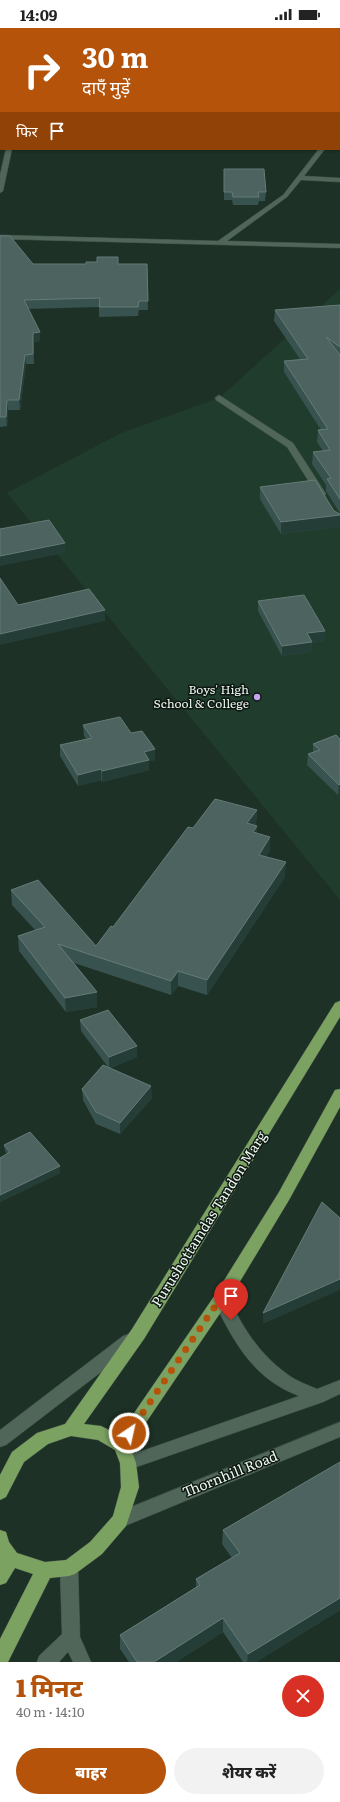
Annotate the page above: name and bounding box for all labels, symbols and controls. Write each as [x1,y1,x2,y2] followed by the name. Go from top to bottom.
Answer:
[20,3,58,26] text: 14:09
[82,35,148,77] text: 30 m
[16,44,68,96] icon: right
[82,73,130,100] text: दाएँ मुड़ें
[16,119,38,142] text: फिर
[46,120,68,142] icon: arrive
[154,680,249,712] place label: Boys' High School & College
[252,692,262,702] marker: Boys' High School & College
[146,1127,271,1310] street label: Purushottamdas Tandon Marg
[214,1279,248,1320] pin
[220,1285,242,1307] icon: arrive
[108,1412,150,1454] position arrow
[179,1445,281,1501] street label: Thornhill Road
[16,1669,83,1704] text: 1 मिनट
[282,1675,324,1717] button: close
[16,1702,84,1721] text: 40 m · 14:10
[16,1748,166,1794] button: बाहर
[174,1748,324,1794] button: शेयर करें

